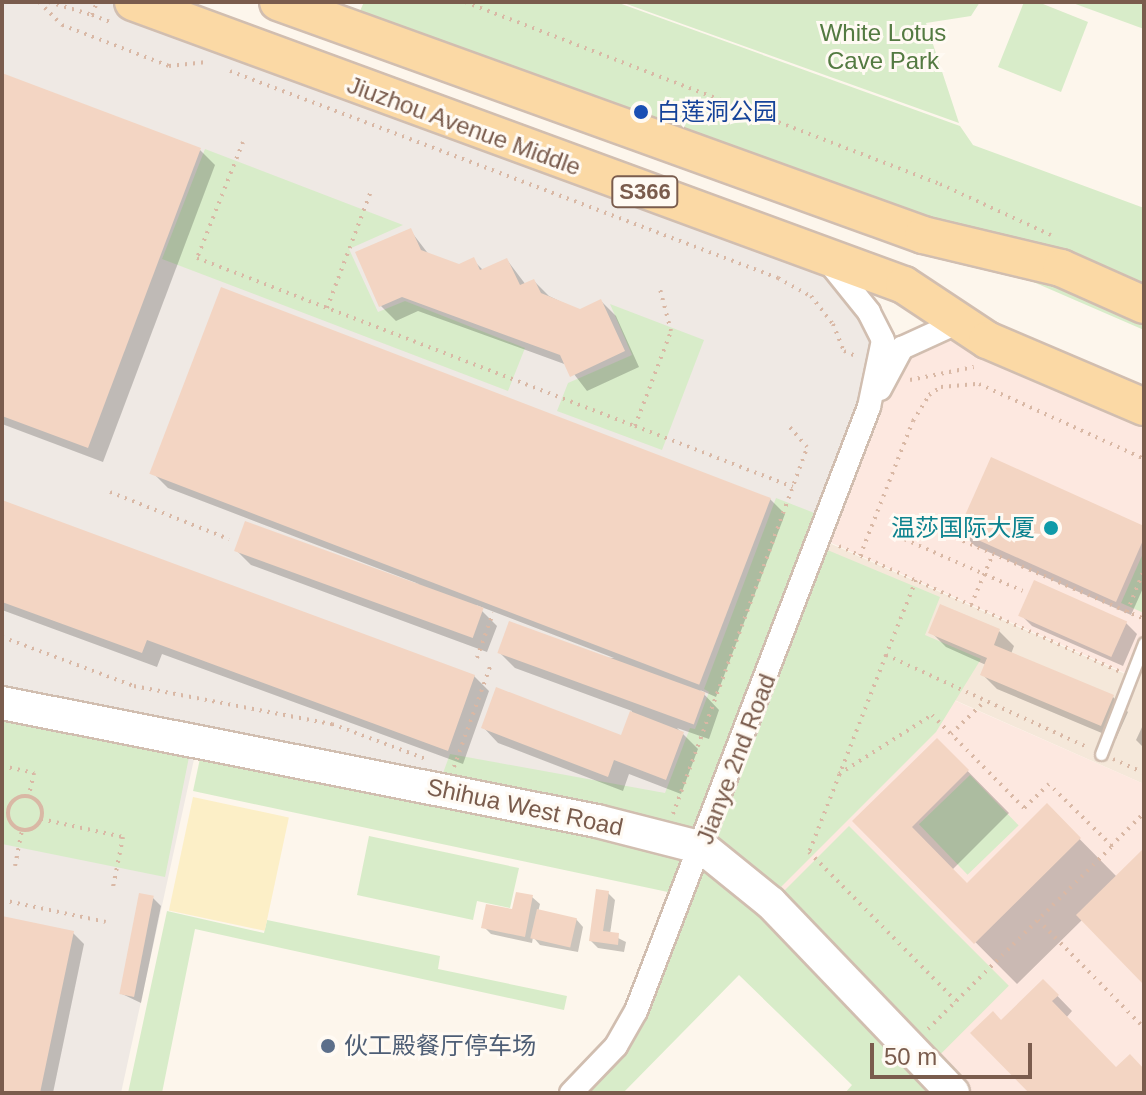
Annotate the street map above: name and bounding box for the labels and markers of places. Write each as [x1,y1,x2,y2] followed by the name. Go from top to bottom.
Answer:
[657,98,777,126] place label: 白莲洞公园
[632,103,650,121] marker: 白莲洞公园
[891,514,1035,542] place label: 温莎国际大厦
[1042,519,1060,537] marker: 温莎国际大厦
[344,1032,536,1060] place label: 伙工殿餐厅停车场
[319,1037,337,1055] marker: 伙工殿餐厅停车场

